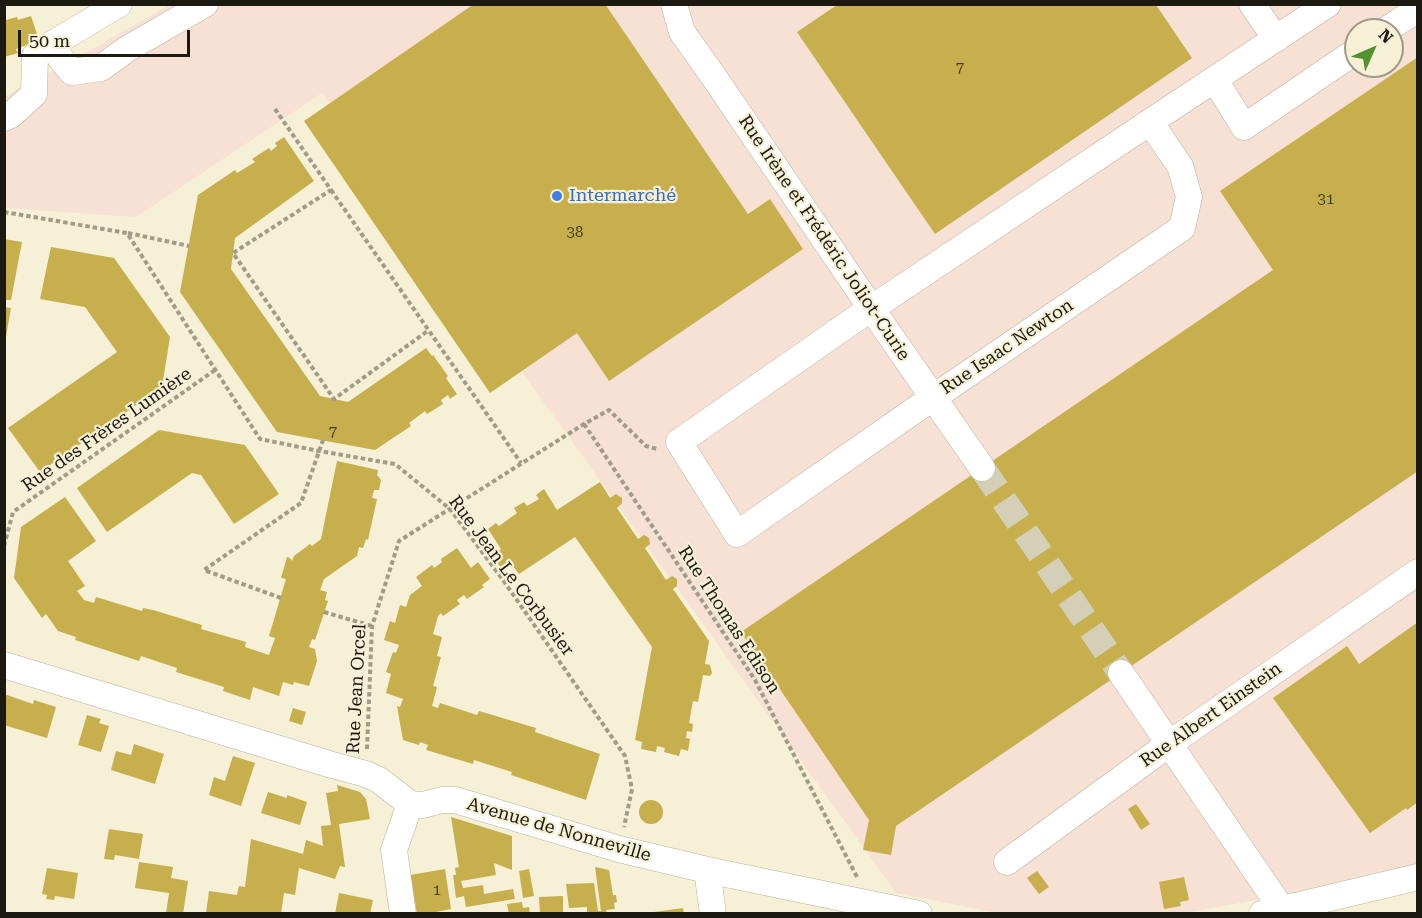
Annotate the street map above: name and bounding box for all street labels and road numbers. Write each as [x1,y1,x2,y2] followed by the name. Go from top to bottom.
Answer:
[734,111,914,365] street label: Rue Irène et Frédéric Joliot-Curie
[937,295,1077,399] street label: Rue Isaac Newton
[18,363,196,497] street label: Rue des Frères Lumière
[444,492,578,660] street label: Rue Jean Le Corbusier
[673,542,785,698] street label: Rue Thomas Edison
[343,623,371,755] street label: Rue Jean Orcel
[1136,658,1286,772] street label: Rue Albert Einstein
[465,793,653,867] street label: Avenue de Nonneville

